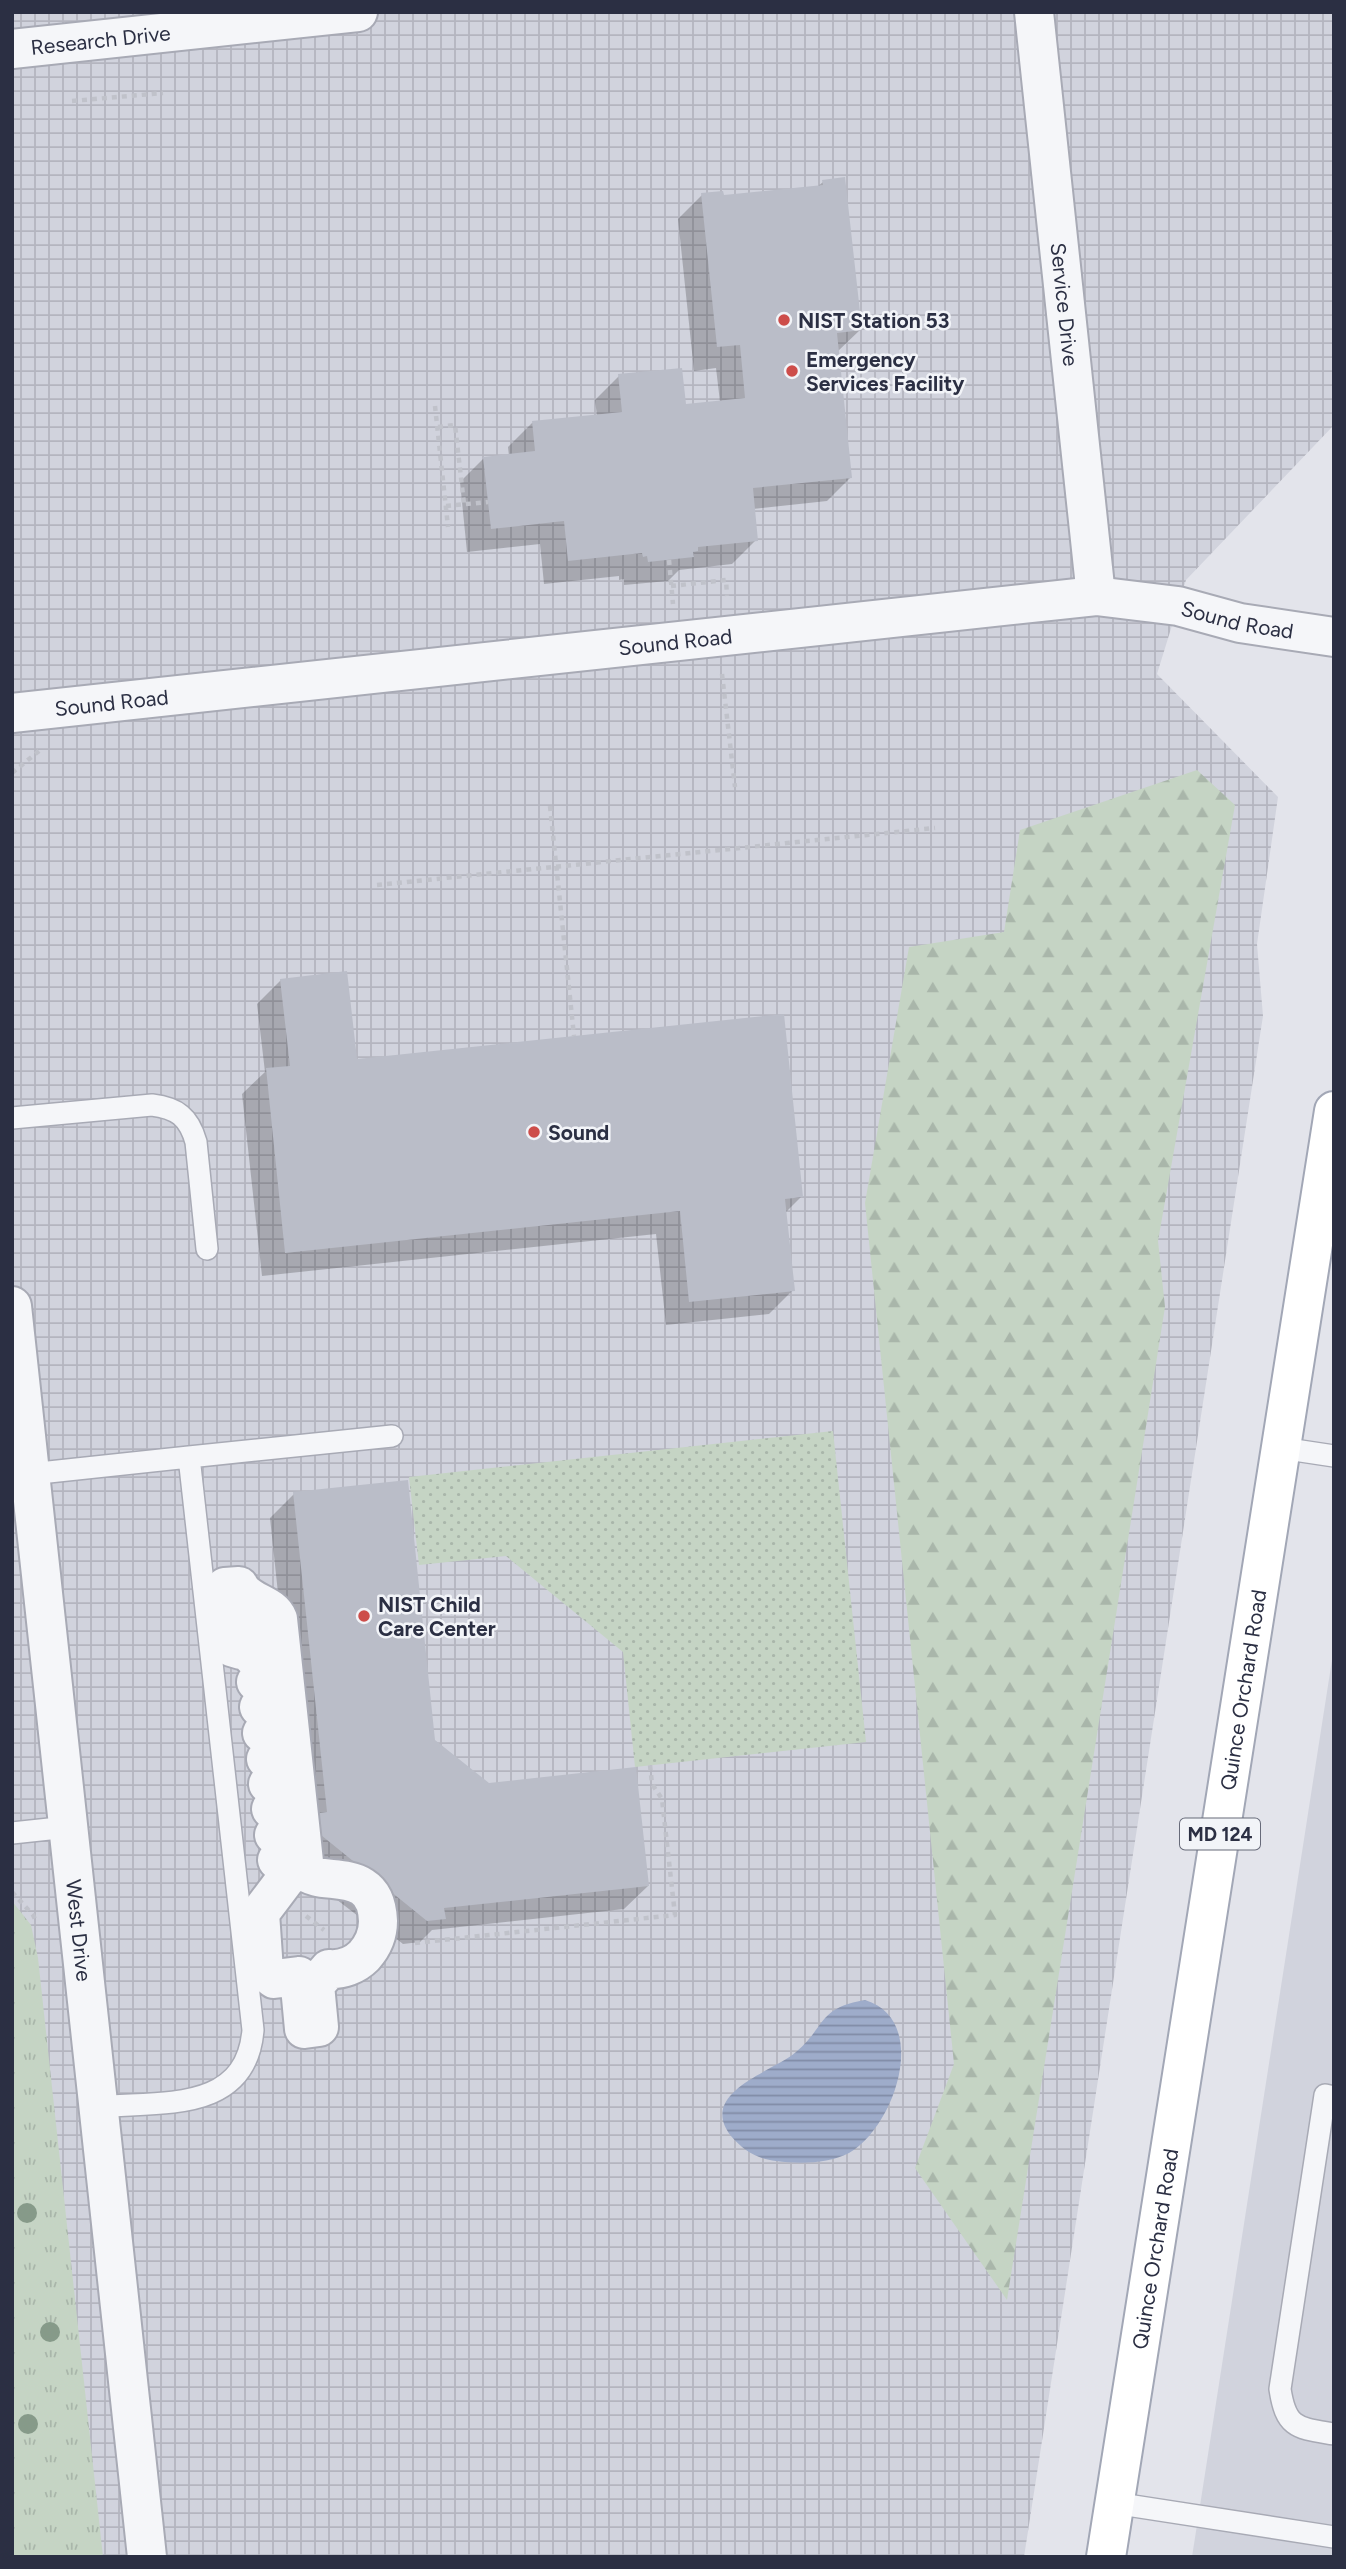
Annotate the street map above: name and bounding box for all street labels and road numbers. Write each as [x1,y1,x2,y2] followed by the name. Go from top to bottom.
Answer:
[29,20,172,59] street label: Research Drive
[1046,241,1084,367] street label: Service Drive
[1178,595,1295,643] street label: Sound Road
[617,623,733,660] street label: Sound Road
[53,684,170,721] street label: Sound Road
[1215,1588,1271,1792] street label: Quince Orchard Road
[1180,1818,1260,1850] road number: MD 124
[61,1878,97,1983] street label: West Drive
[1126,2147,1183,2351] street label: Quince Orchard Road

